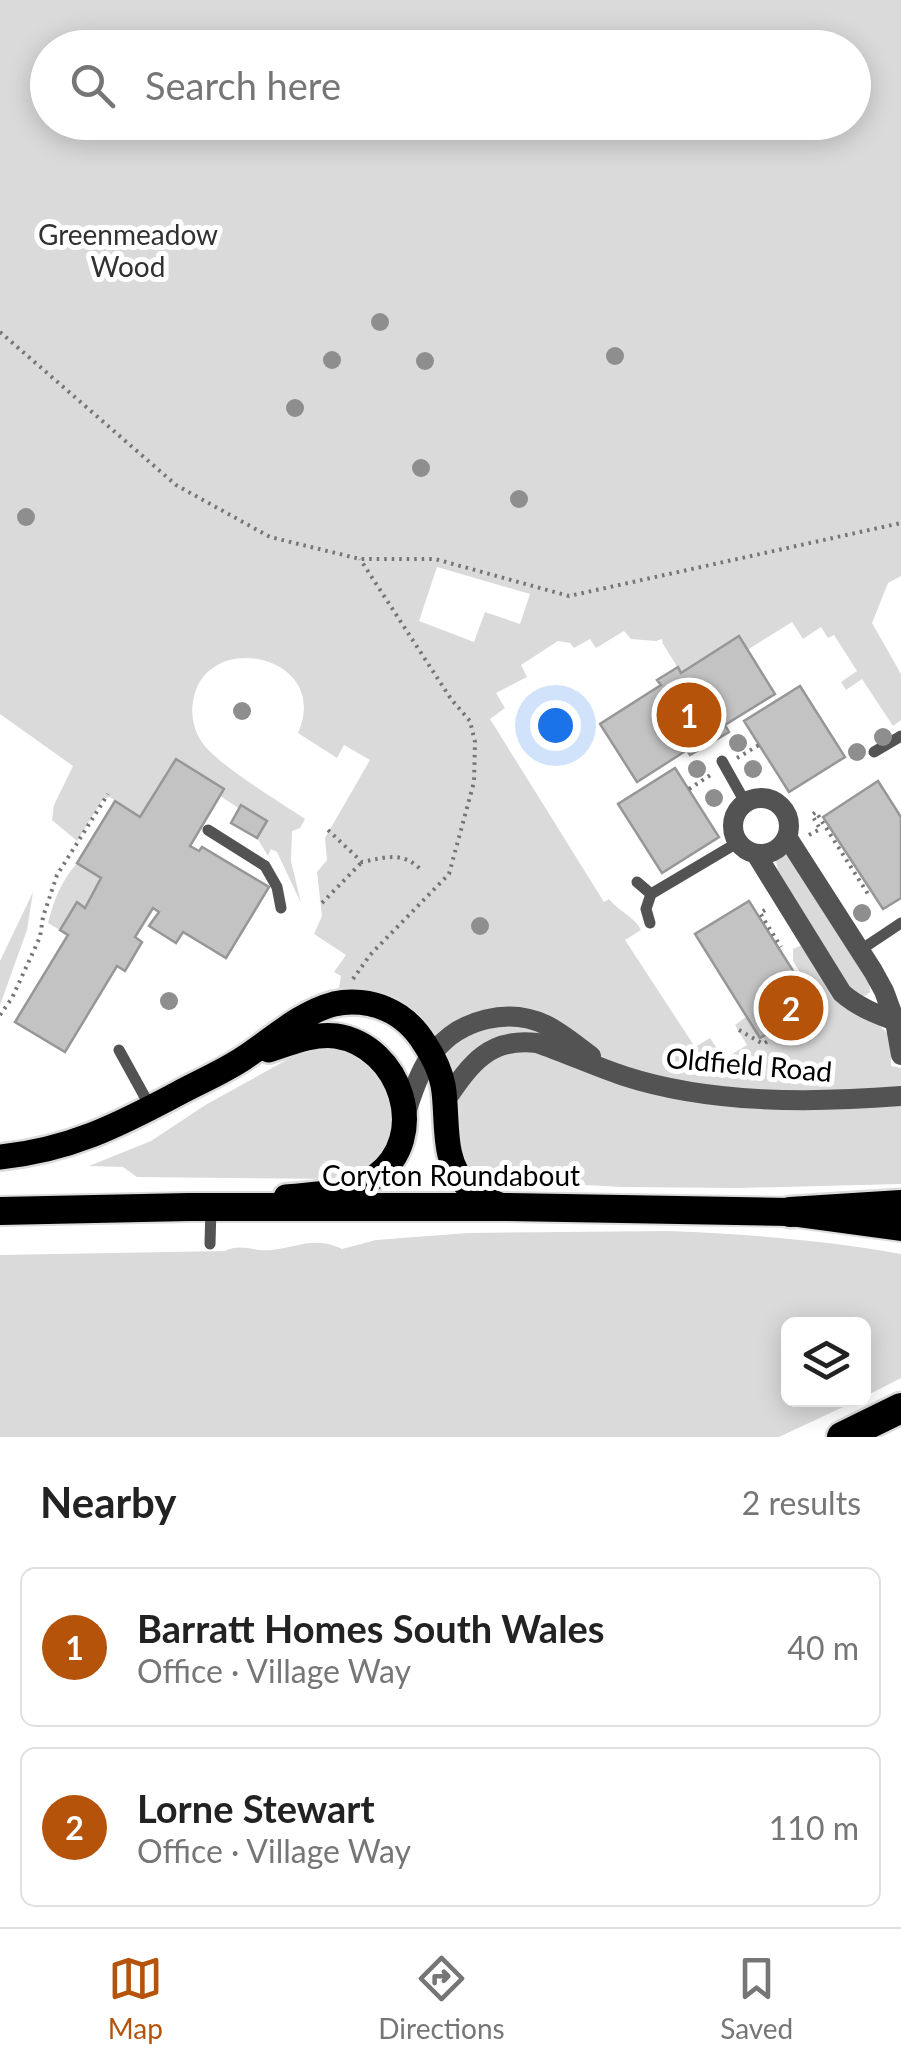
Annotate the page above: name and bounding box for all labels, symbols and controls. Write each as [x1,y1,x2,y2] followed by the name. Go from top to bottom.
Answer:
[30,30,871,140] search box
[65,58,120,113] icon: search
[145,62,341,108] text: Search here
[38,217,218,283] park label: Greenmeadow Wood
[656,678,722,752] pin: 1
[530,700,581,751] your location
[758,970,824,1046] pin: 2
[664,1040,834,1088] street label: Oldfield Road
[322,1158,580,1192] street label: Coryton Roundabout
[781,1317,871,1407] map controls
[781,1317,871,1407] button: layers
[40,1477,177,1527] text: Nearby
[742,1483,861,1522] text: 2 results
[137,1605,605,1651] text: Barratt Homes South Wales
[65,1628,84,1667] text: 1
[787,1628,859,1667] text: 40 m
[137,1651,411,1690] text: Office · Village Way
[137,1785,375,1831] text: Lorne Stewart
[65,1808,84,1847] text: 2
[769,1808,859,1847] text: 110 m
[137,1831,411,1870] text: Office · Village Way
[108,1951,163,2045] tab: Map
[378,1951,505,2045] tab: Directions
[720,1951,793,2045] tab: Saved

